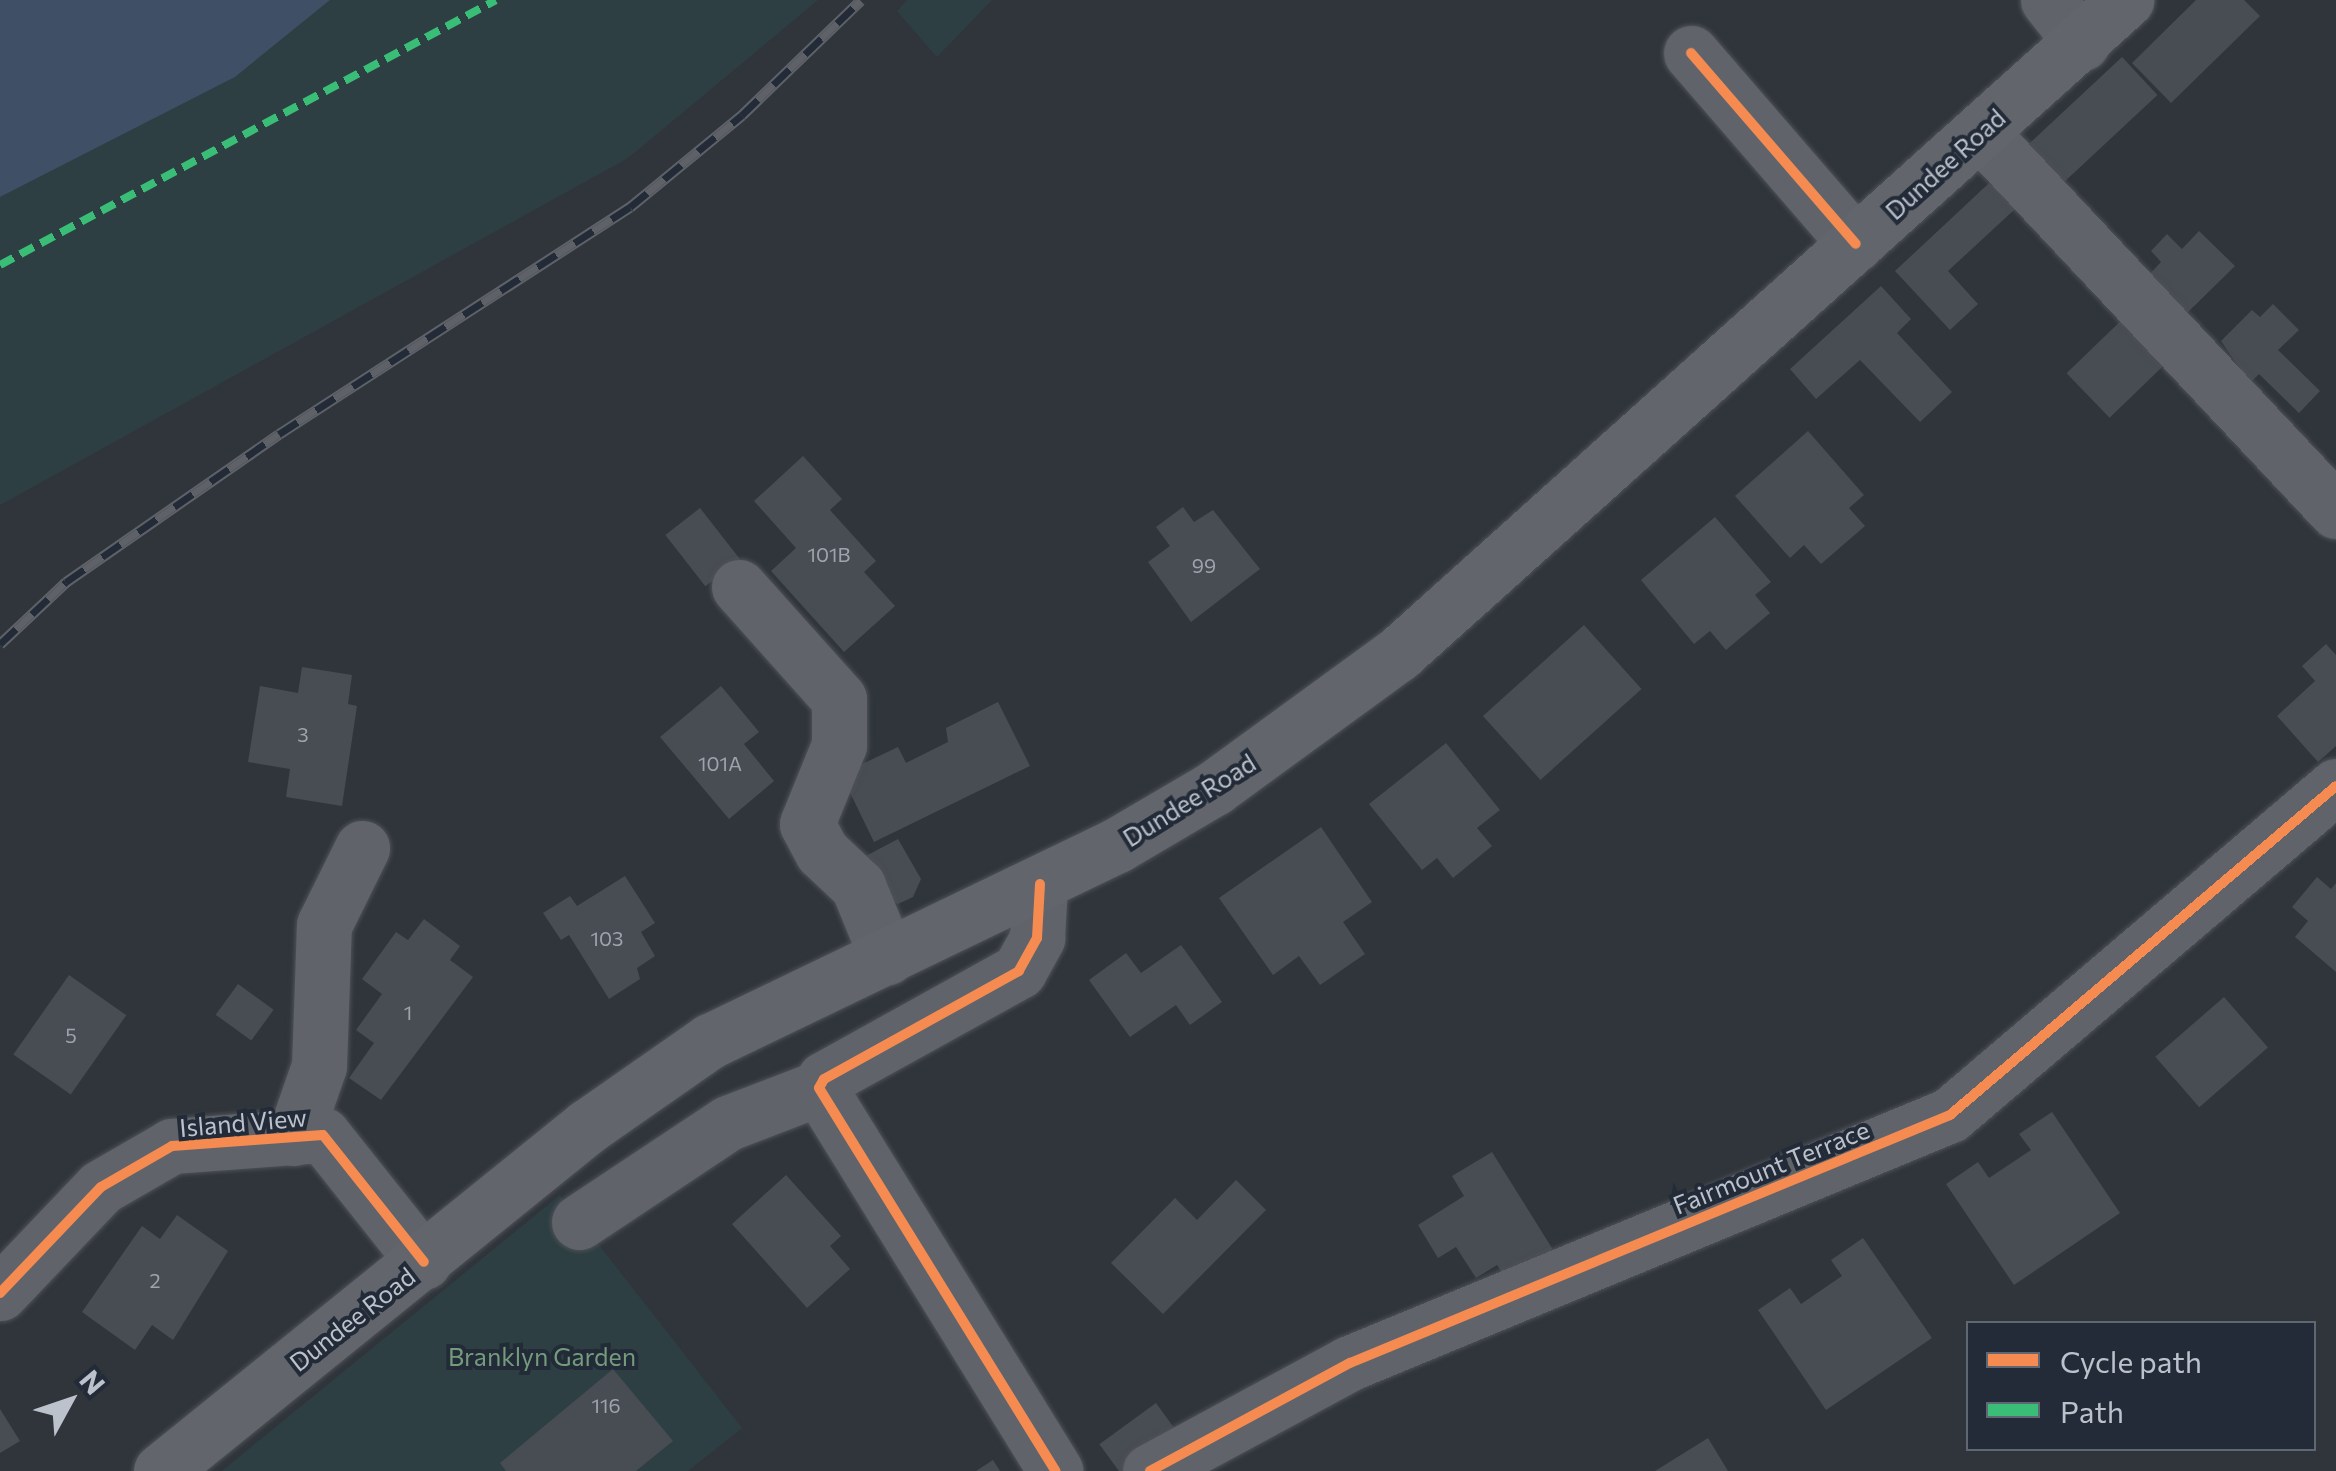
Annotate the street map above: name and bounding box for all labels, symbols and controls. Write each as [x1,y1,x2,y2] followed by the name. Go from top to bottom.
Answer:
[1879,102,2011,226] street label: Dundee Road
[807,542,851,566] house number: 101B
[1192,553,1216,577] house number: 99
[297,722,309,746] house number: 3
[1117,747,1261,853] street label: Dundee Road
[698,751,742,775] house number: 101A
[591,926,623,950] house number: 103
[404,1000,412,1024] house number: 1
[65,1023,77,1047] house number: 5
[178,1101,308,1143] street label: Island View
[1668,1114,1874,1220] street label: Fairmount Terrace
[283,1261,421,1377] street label: Dundee Road
[149,1268,161,1292] house number: 2
[1966,1321,2316,1451] legend
[448,1341,636,1371] park label: Branklyn Garden
[2060,1342,2202,1379] text: Cycle path
[20,1351,120,1451] north arrow
[73,1363,113,1401] text: N
[2060,1392,2124,1429] text: Path
[591,1393,621,1417] house number: 116

